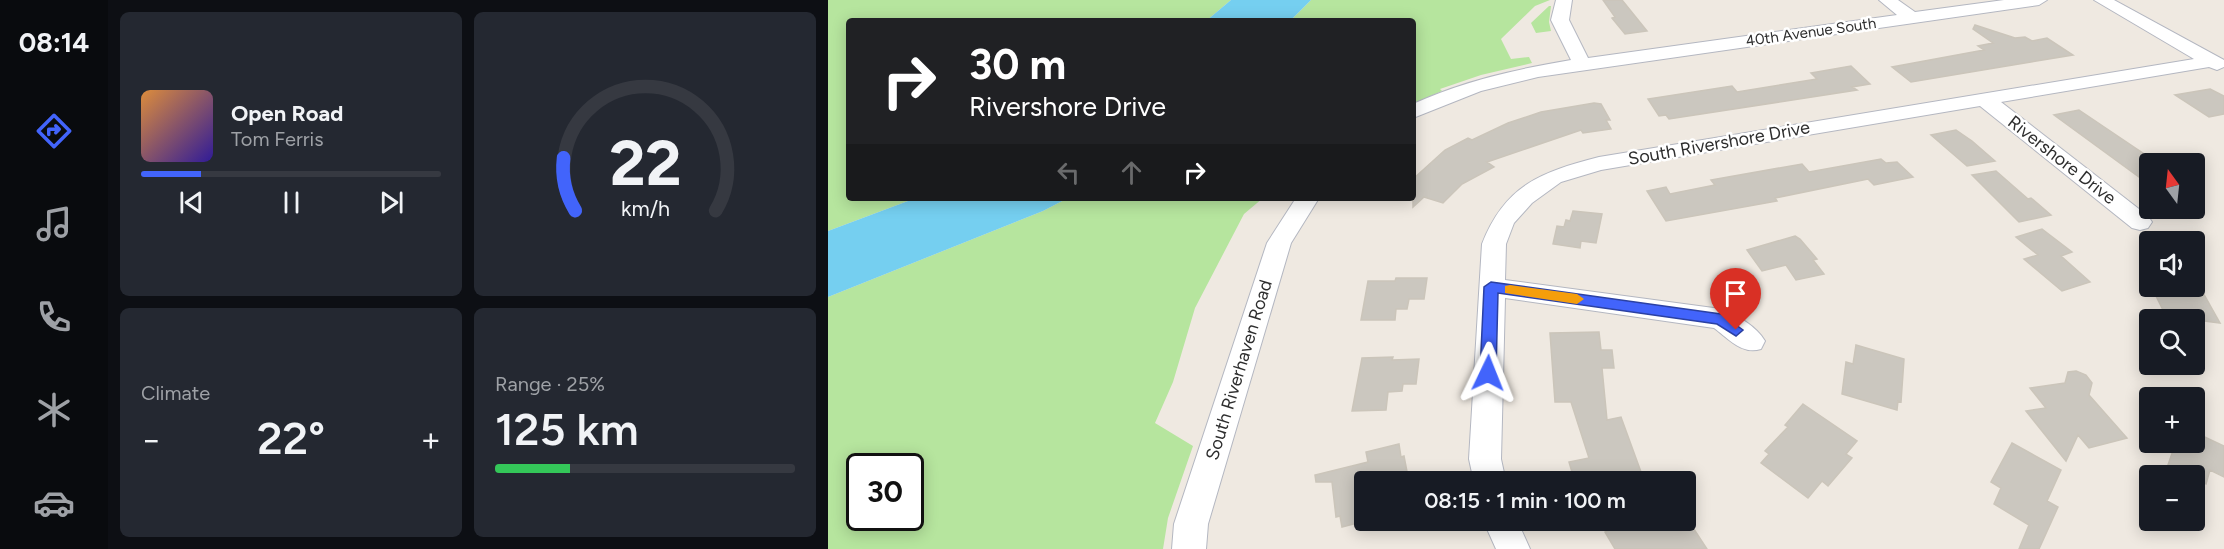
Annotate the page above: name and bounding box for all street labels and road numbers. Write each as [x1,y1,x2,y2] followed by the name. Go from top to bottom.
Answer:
[1745,14,1877,50] street label: 40th Avenue South
[2003,111,2121,209] street label: Rivershore Drive
[1626,116,1812,170] street label: South Rivershore Drive
[1201,277,1277,463] street label: South Riverhaven Road

